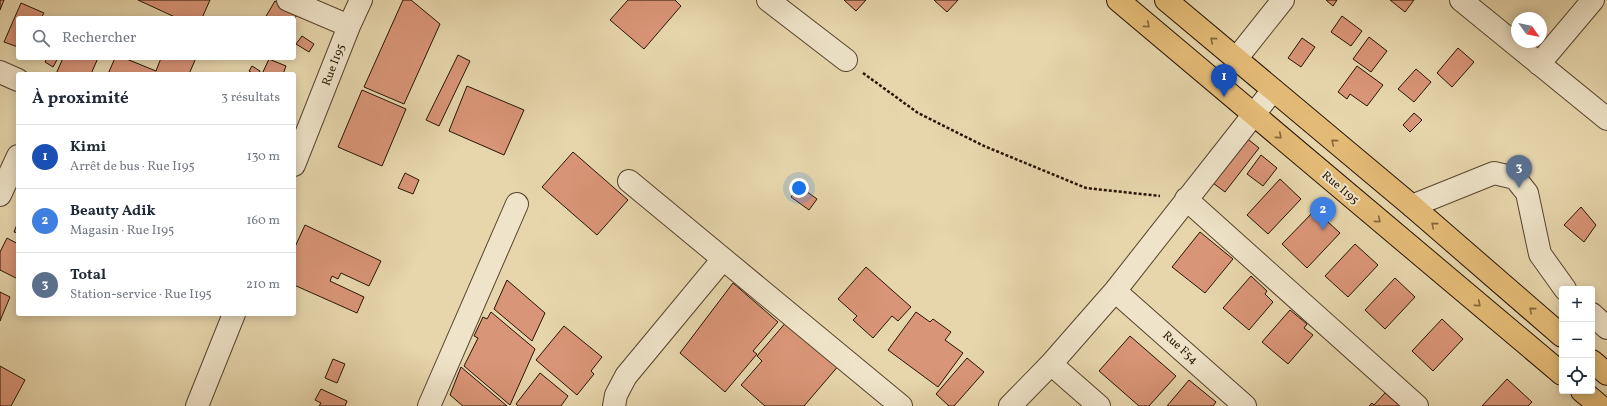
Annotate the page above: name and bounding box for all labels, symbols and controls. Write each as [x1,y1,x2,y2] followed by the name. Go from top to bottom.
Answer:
[1511,12,1547,48] north arrow
[16,16,296,60] search box
[1143,21,1150,28] one-way arrow
[30,27,52,49] icon: search
[62,28,136,49] text: Rechercher
[1211,38,1218,45] one-way arrow
[319,41,349,88] street label: Rue I195
[1211,64,1237,97] pin: 1
[32,87,129,110] text: À proximité
[221,89,280,107] text: 3 résultats
[1274,132,1281,139] one-way arrow
[70,137,106,158] text: Kimi
[1332,139,1339,146] one-way arrow
[42,148,48,166] text: 1
[247,148,280,166] text: 130 m
[1506,155,1532,188] pin: 3
[70,158,195,176] text: Arrêt de bus · Rue I195
[1318,168,1362,208] street label: Rue I195
[789,178,809,198] your location
[1310,197,1336,230] pin: 2
[70,201,156,222] text: Beauty Adik
[42,212,48,230] text: 2
[246,212,280,230] text: 160 m
[1374,216,1381,223] one-way arrow
[70,222,174,240] text: Magasin · Rue I195
[1431,223,1439,230] one-way arrow
[70,265,106,286] text: Total
[42,276,48,294] text: 3
[246,276,280,294] text: 210 m
[70,286,212,304] text: Station-service · Rue I195
[1559,286,1595,394] map controls
[1559,286,1595,322] button: +
[1473,299,1480,306] one-way arrow
[1530,308,1537,315] one-way arrow
[1559,322,1595,358] button: −
[1159,328,1201,368] street label: Rue F54
[1559,358,1595,394] button: locate

